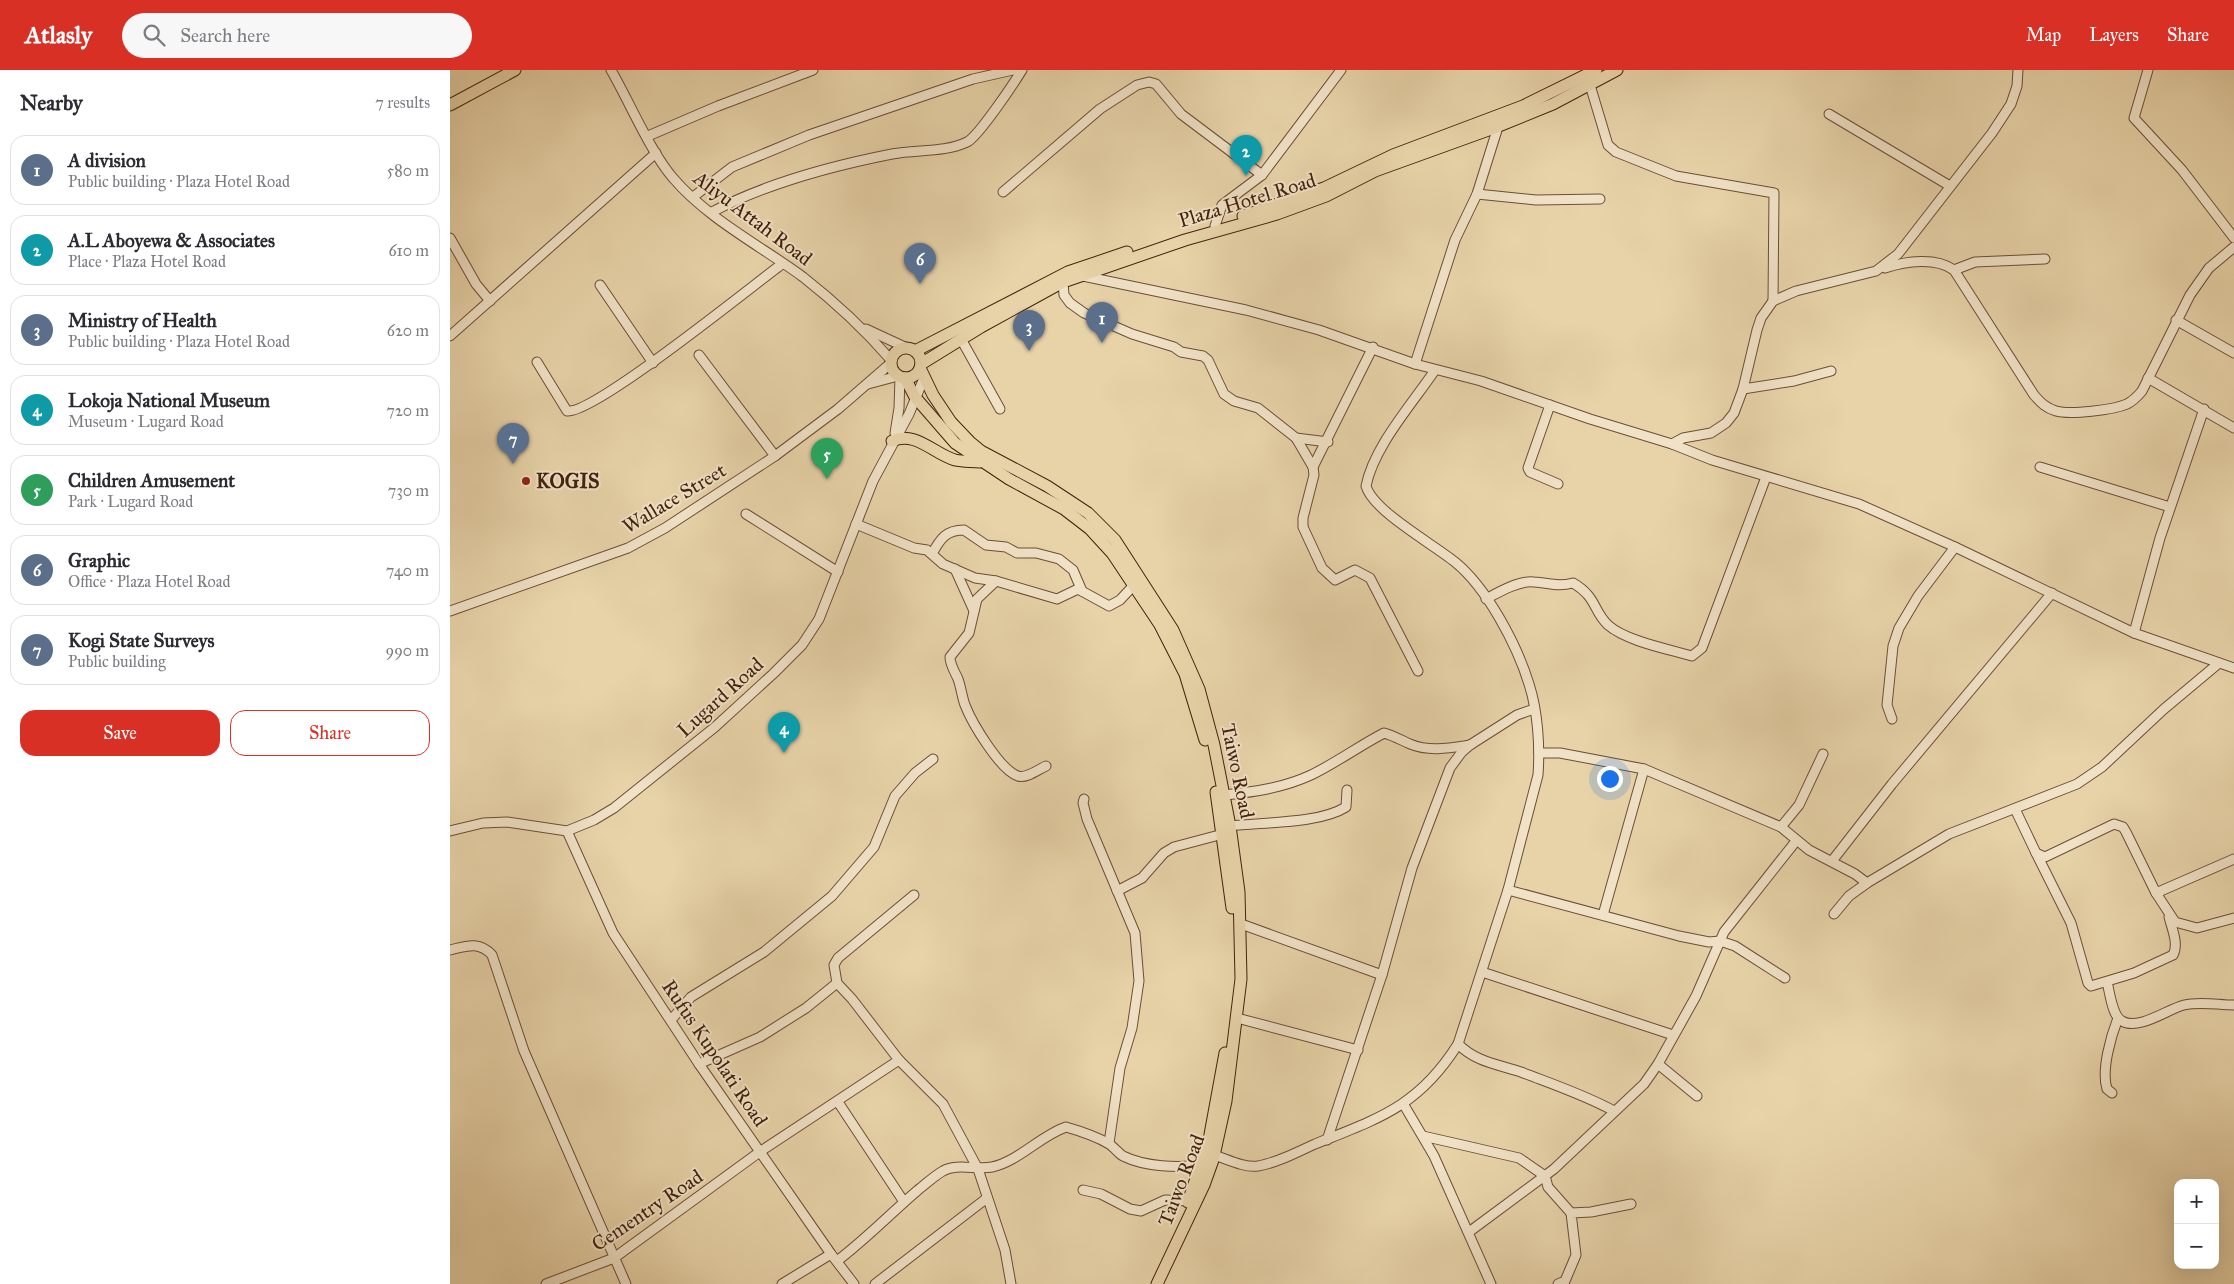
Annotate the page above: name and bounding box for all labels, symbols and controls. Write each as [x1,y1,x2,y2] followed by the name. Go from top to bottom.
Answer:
[122,13,472,58] search box
[25,20,92,50] text: Atlasly
[140,21,168,49] icon: search
[180,24,270,47] text: Search here
[2026,24,2061,46] text: Map
[2089,24,2139,46] text: Layers
[2167,24,2209,46] text: Share
[20,90,83,116] text: Nearby
[375,93,430,112] text: 7 results
[1230,135,1262,176] pin: 2
[68,149,146,172] text: A division
[34,161,40,180] text: 1
[387,161,429,180] text: 580 m
[688,165,817,270] street label: Aliyu Attah Road
[1175,168,1319,232] street label: Plaza Hotel Road
[68,172,290,191] text: Public building · Plaza Hotel Road
[68,229,275,252] text: A.L Aboyewa & Associates
[33,241,41,260] text: 2
[388,241,429,260] text: 610 m
[904,243,936,284] pin: 6
[68,252,226,271] text: Place · Plaza Hotel Road
[1086,302,1118,343] pin: 1
[68,309,217,332] text: Ministry of Health
[1013,310,1045,351] pin: 3
[34,321,40,340] text: 3
[387,321,429,340] text: 620 m
[68,332,290,351] text: Public building · Plaza Hotel Road
[68,389,270,412] text: Lokoja National Museum
[33,401,41,420] text: 4
[386,401,429,420] text: 720 m
[68,412,224,431] text: Museum · Lugard Road
[497,423,529,464] pin: 7
[811,438,843,479] pin: 5
[618,458,730,538] street label: Wallace Street
[68,469,235,492] text: Children Amusement
[536,469,600,493] place label: KOGIS
[520,475,532,487] marker: KOGIS
[33,481,41,500] text: 5
[388,481,429,500] text: 730 m
[68,492,193,511] text: Park · Lugard Road
[68,549,130,572] text: Graphic
[33,561,41,580] text: 6
[386,561,429,580] text: 740 m
[68,572,231,591] text: Office · Plaza Hotel Road
[68,629,214,652] text: Kogi State Surveys
[33,641,41,660] text: 7
[386,641,429,660] text: 990 m
[68,652,166,671] text: Public building
[672,652,769,743] street label: Lugard Road
[20,710,220,756] button: Save
[230,710,430,756] button: Share
[768,712,800,753] pin: 4
[1216,721,1260,821] street label: Taiwo Road
[1597,766,1623,792] your location
[657,975,773,1131] street label: Rufus Kupolati Road
[1153,1131,1209,1229] street label: Taiwo Road
[587,1164,707,1256] street label: Cementry Road
[2174,1179,2219,1269] map controls
[2174,1179,2219,1224] button: +
[2174,1224,2219,1269] button: −

